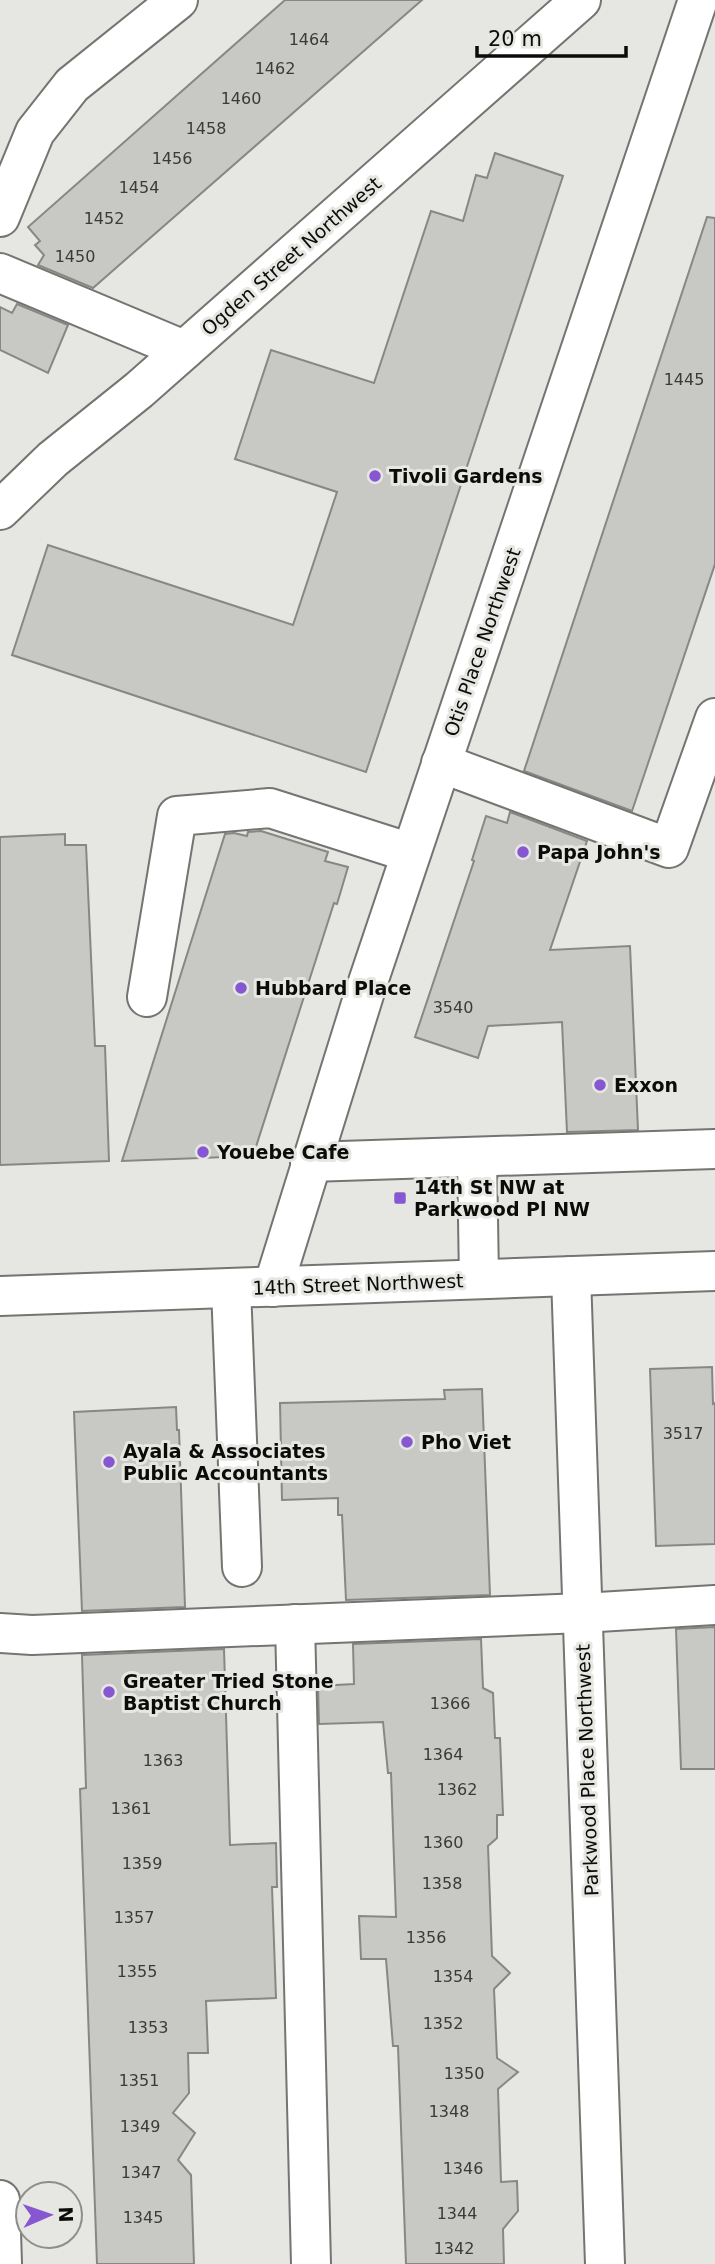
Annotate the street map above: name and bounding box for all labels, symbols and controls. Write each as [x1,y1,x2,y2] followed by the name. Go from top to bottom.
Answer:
[477,14,626,58] scale bar
[488,27,542,51] text: 20 m
[289,30,329,49] house number: 1464
[255,59,295,78] house number: 1462
[221,89,261,108] house number: 1460
[186,119,226,138] house number: 1458
[152,149,192,168] house number: 1456
[197,172,385,340] street label: Ogden Street Northwest
[119,178,159,197] house number: 1454
[84,209,124,228] house number: 1452
[55,247,95,266] house number: 1450
[664,370,704,389] house number: 1445
[389,465,543,487] place label: Tivoli Gardens
[367,468,383,484] marker: Tivoli Gardens
[439,545,525,739] street label: Otis Place Northwest
[537,841,661,863] place label: Papa John's
[515,844,531,860] marker: Papa John's
[255,977,411,999] place label: Hubbard Place
[233,980,249,996] marker: Hubbard Place
[433,998,473,1017] house number: 3540
[614,1074,678,1096] place label: Exxon
[592,1077,608,1093] marker: Exxon
[216,1141,350,1163] place label: Youebe Cafe
[195,1144,211,1160] marker: Youebe Cafe
[414,1176,590,1220] place label: 14th St NW at Parkwood Pl NW
[392,1190,408,1206] marker: 14th St NW at Parkwood Pl NW
[252,1269,464,1299] street label: 14th Street Northwest
[663,1424,703,1443] house number: 3517
[421,1431,511,1453] place label: Pho Viet
[399,1434,415,1450] marker: Pho Viet
[123,1440,328,1484] place label: Ayala & Associates Public Accountants
[101,1454,117,1470] marker: Ayala & Associates Public Accountants
[572,1644,602,1896] street label: Parkwood Place Northwest
[123,1670,334,1714] place label: Greater Tried Stone Baptist Church
[101,1684,117,1700] marker: Greater Tried Stone Baptist Church
[430,1694,470,1713] house number: 1366
[423,1745,463,1764] house number: 1364
[143,1751,183,1770] house number: 1363
[437,1780,477,1799] house number: 1362
[111,1799,151,1818] house number: 1361
[423,1833,463,1852] house number: 1360
[122,1854,162,1873] house number: 1359
[422,1874,462,1893] house number: 1358
[114,1908,154,1927] house number: 1357
[406,1928,446,1947] house number: 1356
[117,1962,157,1981] house number: 1355
[433,1967,473,1986] house number: 1354
[423,2014,463,2033] house number: 1352
[128,2018,168,2037] house number: 1353
[444,2064,484,2083] house number: 1350
[119,2071,159,2090] house number: 1351
[429,2102,469,2121] house number: 1348
[120,2117,160,2136] house number: 1349
[443,2159,483,2178] house number: 1346
[121,2163,161,2182] house number: 1347
[14,2180,84,2250] north arrow
[437,2204,477,2223] house number: 1344
[55,2206,77,2223] text: N
[123,2208,163,2227] house number: 1345
[434,2239,474,2258] house number: 1342

